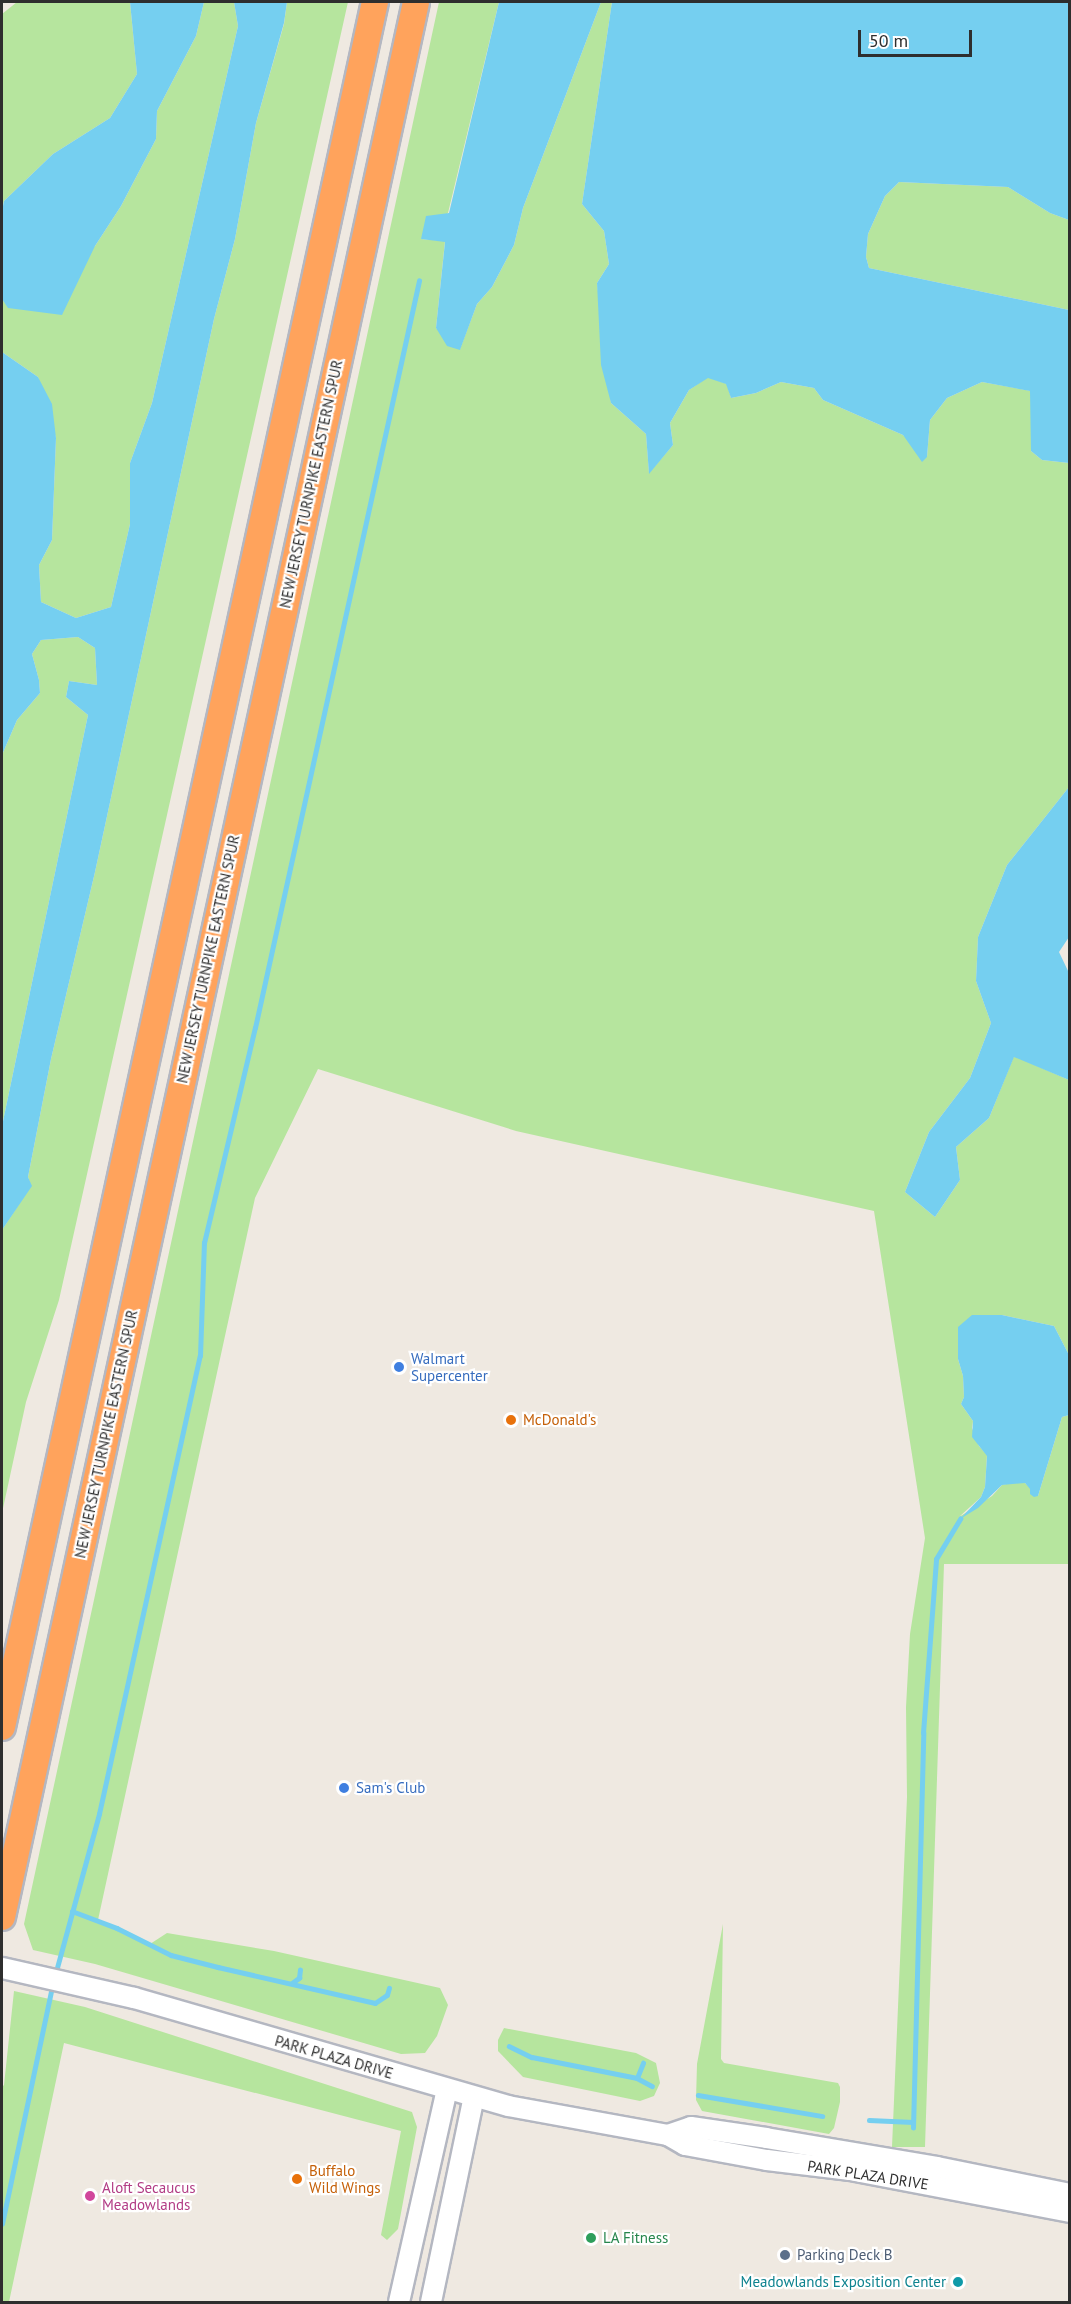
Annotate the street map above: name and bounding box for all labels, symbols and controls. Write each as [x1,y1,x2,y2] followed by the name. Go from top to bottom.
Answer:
[861,18,975,56] scale bar
[869,29,908,52] text: 50 m
[276,358,346,610] street label: NEW JERSEY TURNPIKE EASTERN SPUR
[173,833,243,1085] street label: NEW JERSEY TURNPIKE EASTERN SPUR
[71,1308,141,1560] street label: NEW JERSEY TURNPIKE EASTERN SPUR
[411,1349,488,1384] place label: Walmart Supercenter
[392,1360,406,1374] marker: Walmart Supercenter
[523,1411,596,1429] place label: McDonald's
[504,1413,518,1427] marker: McDonald's
[356,1779,425,1797] place label: Sam's Club
[337,1781,351,1795] marker: Sam's Club
[272,2031,396,2083] street label: PARK PLAZA DRIVE
[806,2156,930,2194] street label: PARK PLAZA DRIVE
[309,2161,381,2196] place label: Buffalo Wild Wings
[290,2172,304,2186] marker: Buffalo Wild Wings
[102,2178,196,2213] place label: Aloft Secaucus Meadowlands
[83,2189,97,2203] marker: Aloft Secaucus Meadowlands
[603,2229,669,2247] place label: LA Fitness
[584,2231,598,2245] marker: LA Fitness
[797,2246,893,2264] place label: Parking Deck B
[778,2248,792,2262] marker: Parking Deck B
[741,2273,946,2291] place label: Meadowlands Exposition Center
[951,2275,965,2289] marker: Meadowlands Exposition Center

